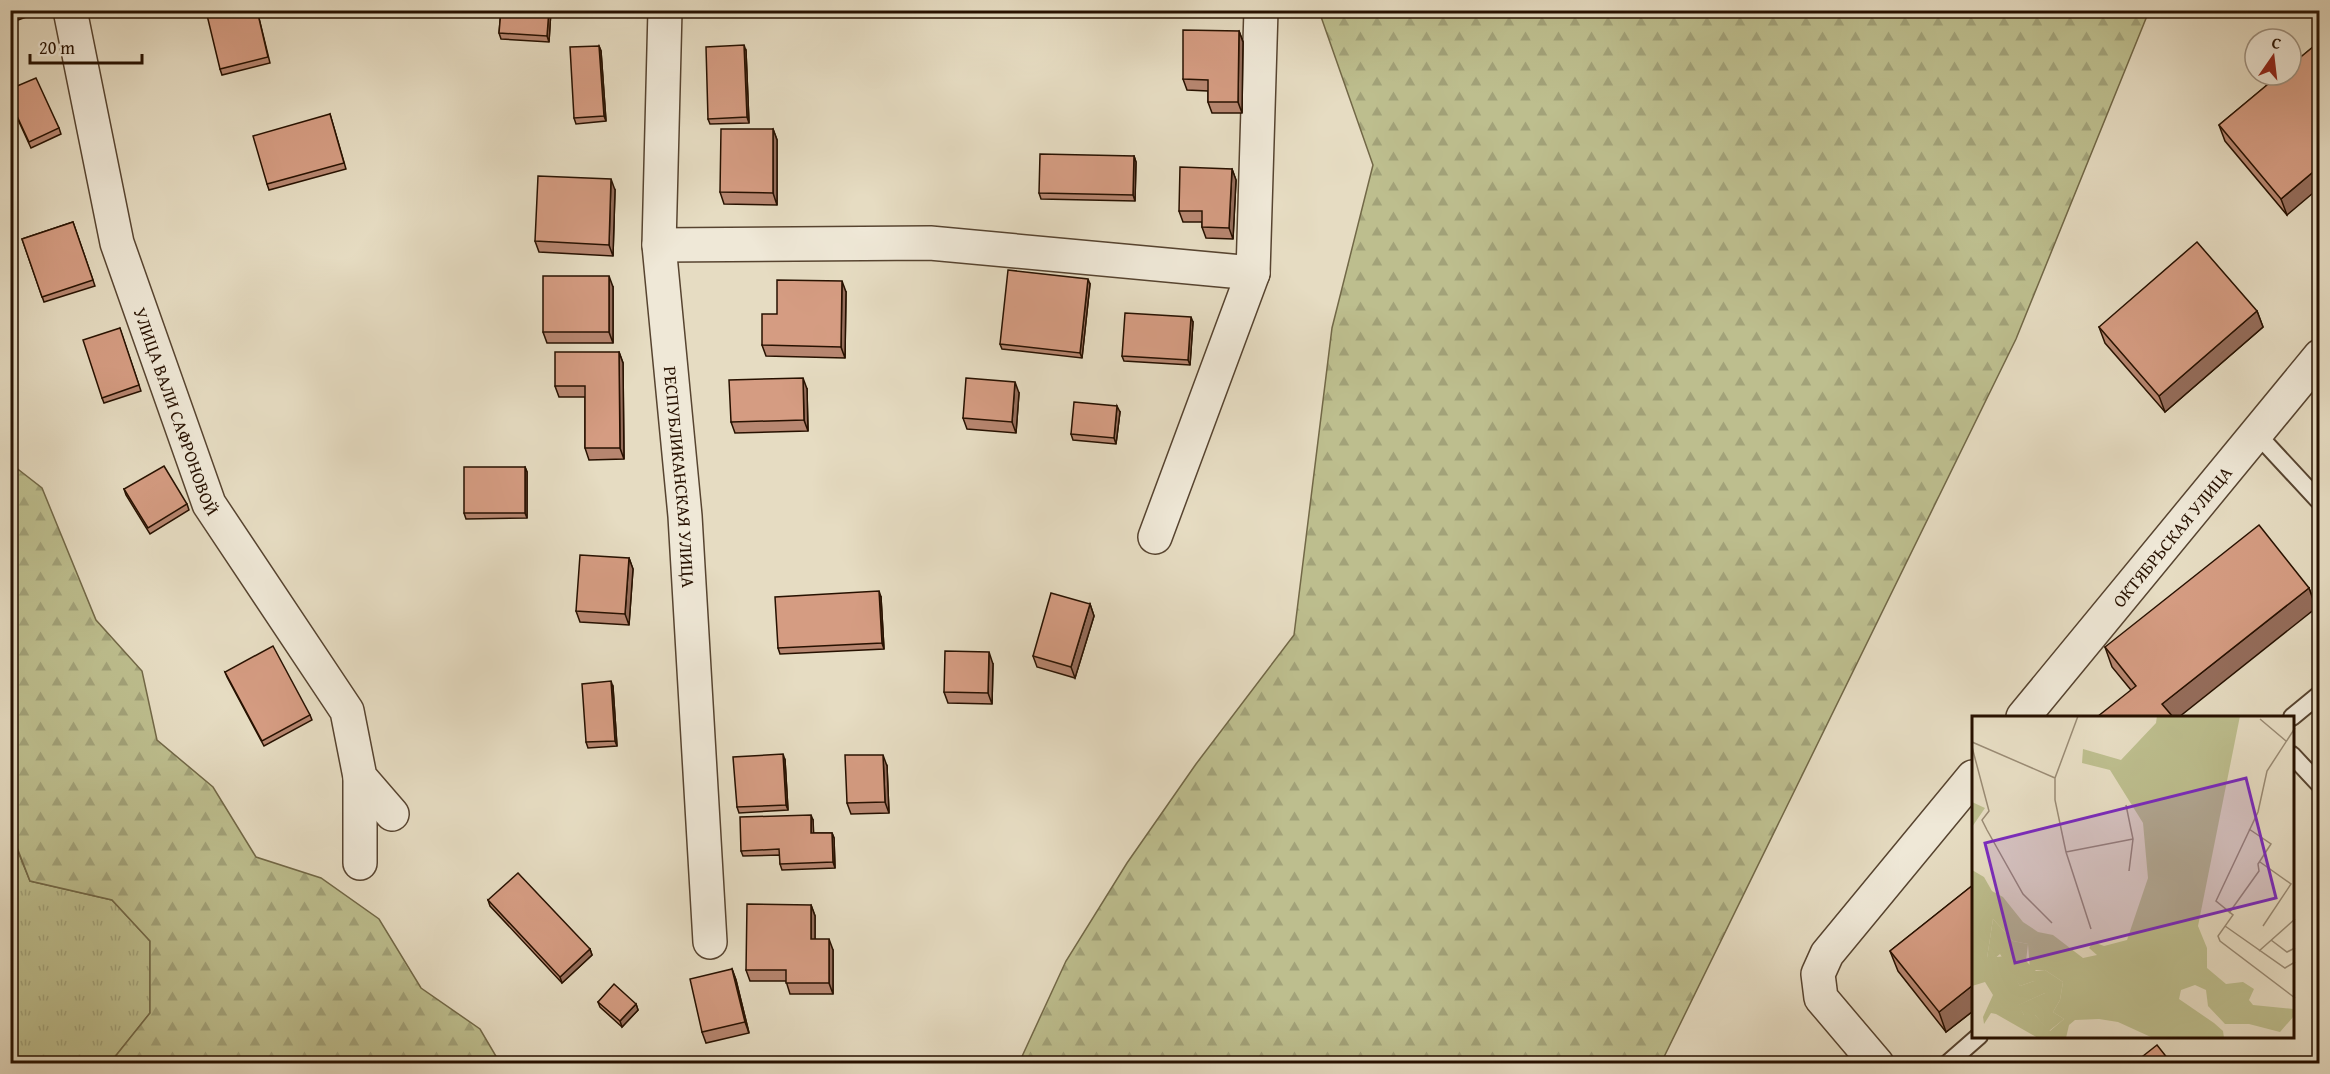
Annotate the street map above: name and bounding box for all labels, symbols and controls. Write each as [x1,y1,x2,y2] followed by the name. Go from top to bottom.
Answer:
[30,27,142,65] scale bar
[2243,27,2303,87] north arrow
[2269,30,2284,55] text: С
[39,34,75,61] text: 20 m
[127,303,226,521] street label: УЛИЦА ВАЛИ САФРОНОВОЙ
[657,365,703,589] street label: РЕСПУБЛИКАНСКАЯ УЛИЦА
[2105,460,2238,613] street label: ОКТЯБРЬСКАЯ УЛИЦА
[1972,716,2294,1038] inset map

